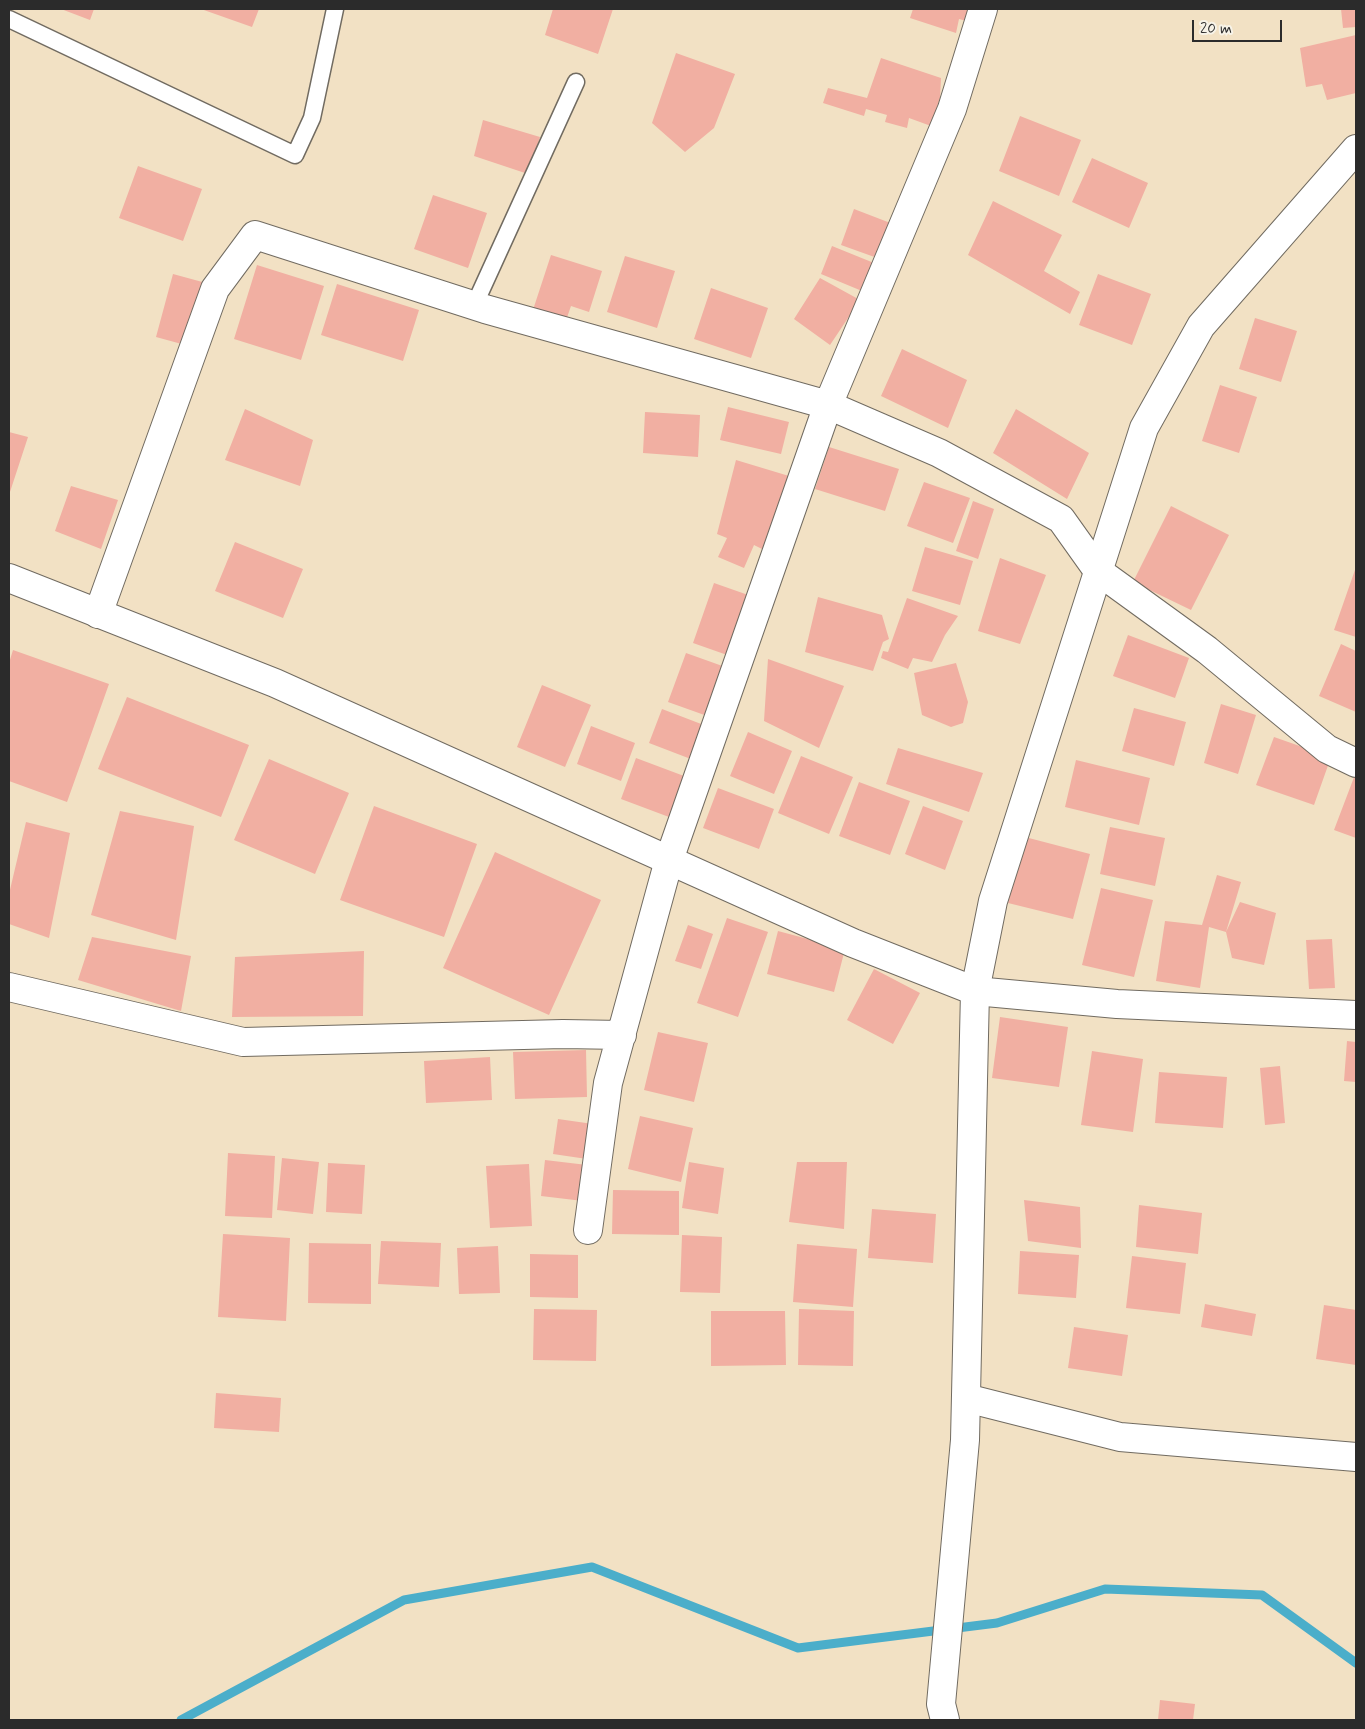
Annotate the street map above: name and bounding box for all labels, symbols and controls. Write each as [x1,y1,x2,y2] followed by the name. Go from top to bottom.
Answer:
[1195,10,1285,42] scale bar
[1200,19,1232,39] text: 20 m

